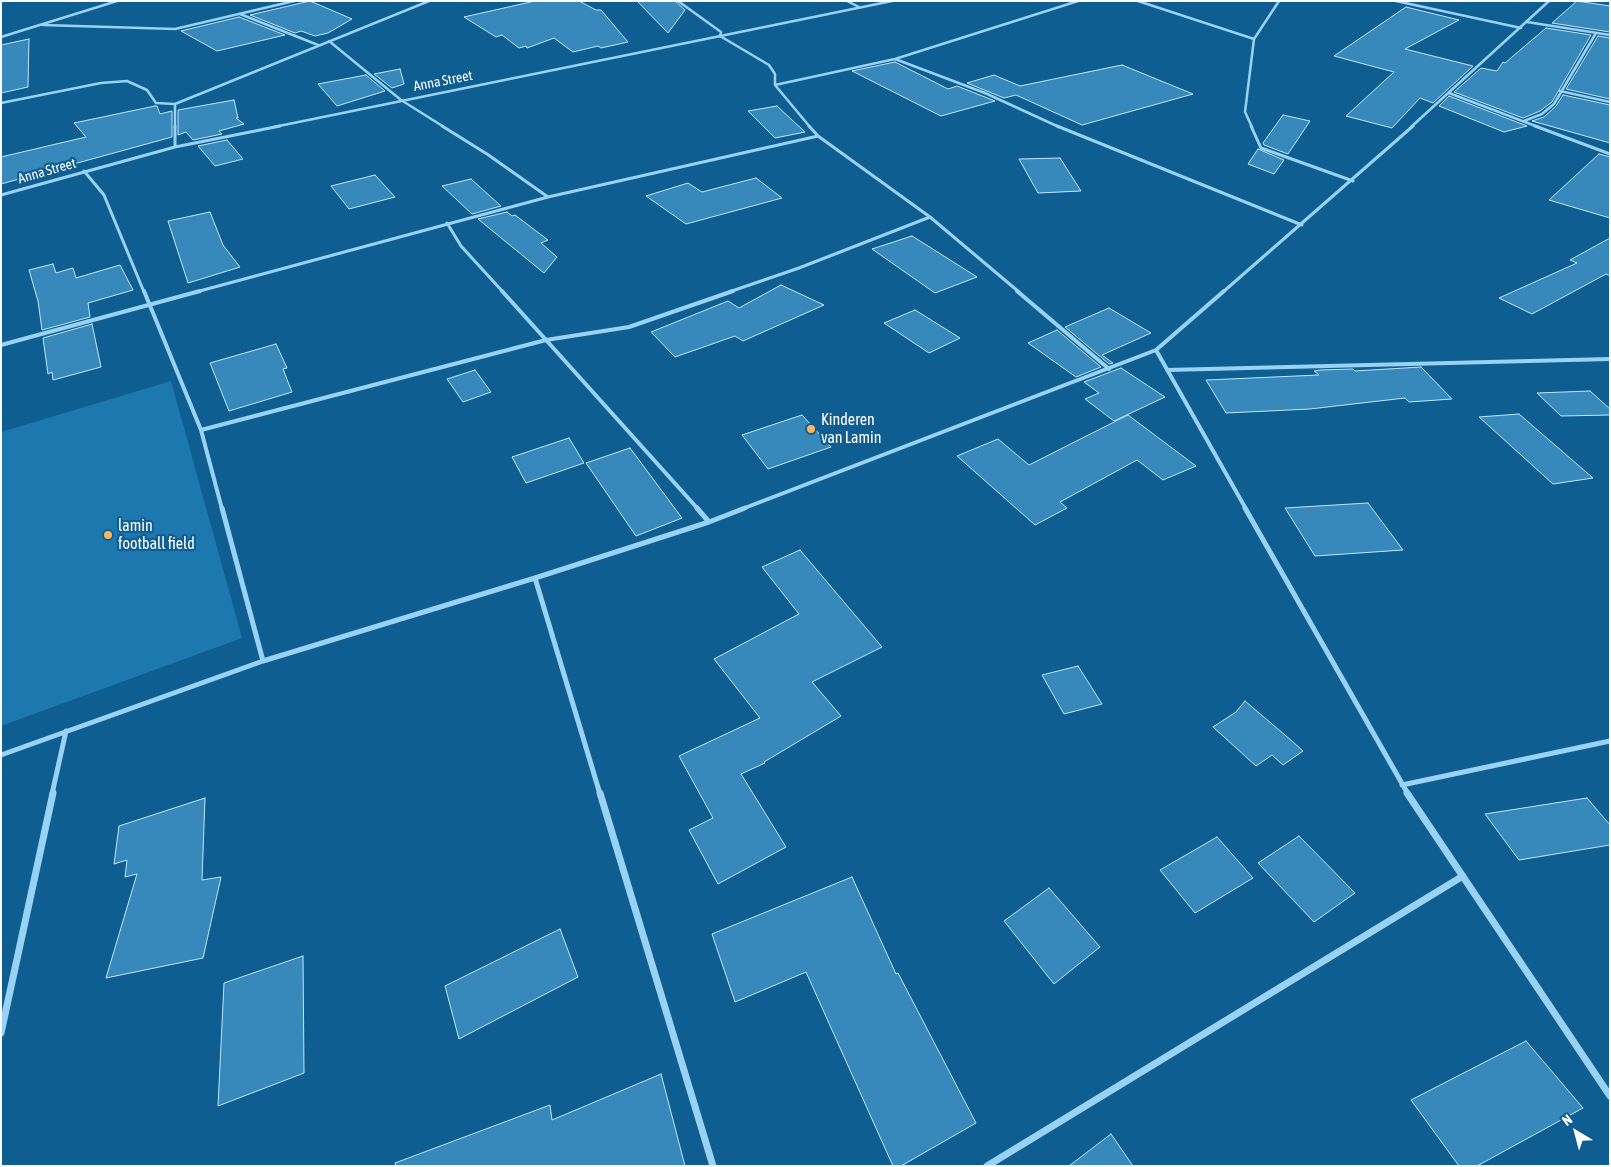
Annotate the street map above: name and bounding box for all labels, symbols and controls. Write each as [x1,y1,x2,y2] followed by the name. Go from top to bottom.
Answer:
[412,67,474,95] street label: Anna Street
[16,155,78,187] street label: Anna Street
[821,410,881,448] place label: Kinderen van Lamin
[805,423,817,435] marker: Kinderen van Lamin
[118,516,195,554] place label: lamin football field
[102,529,114,541] marker: lamin football field
[1551,1107,1601,1157] north arrow
[1559,1111,1575,1129] text: N

